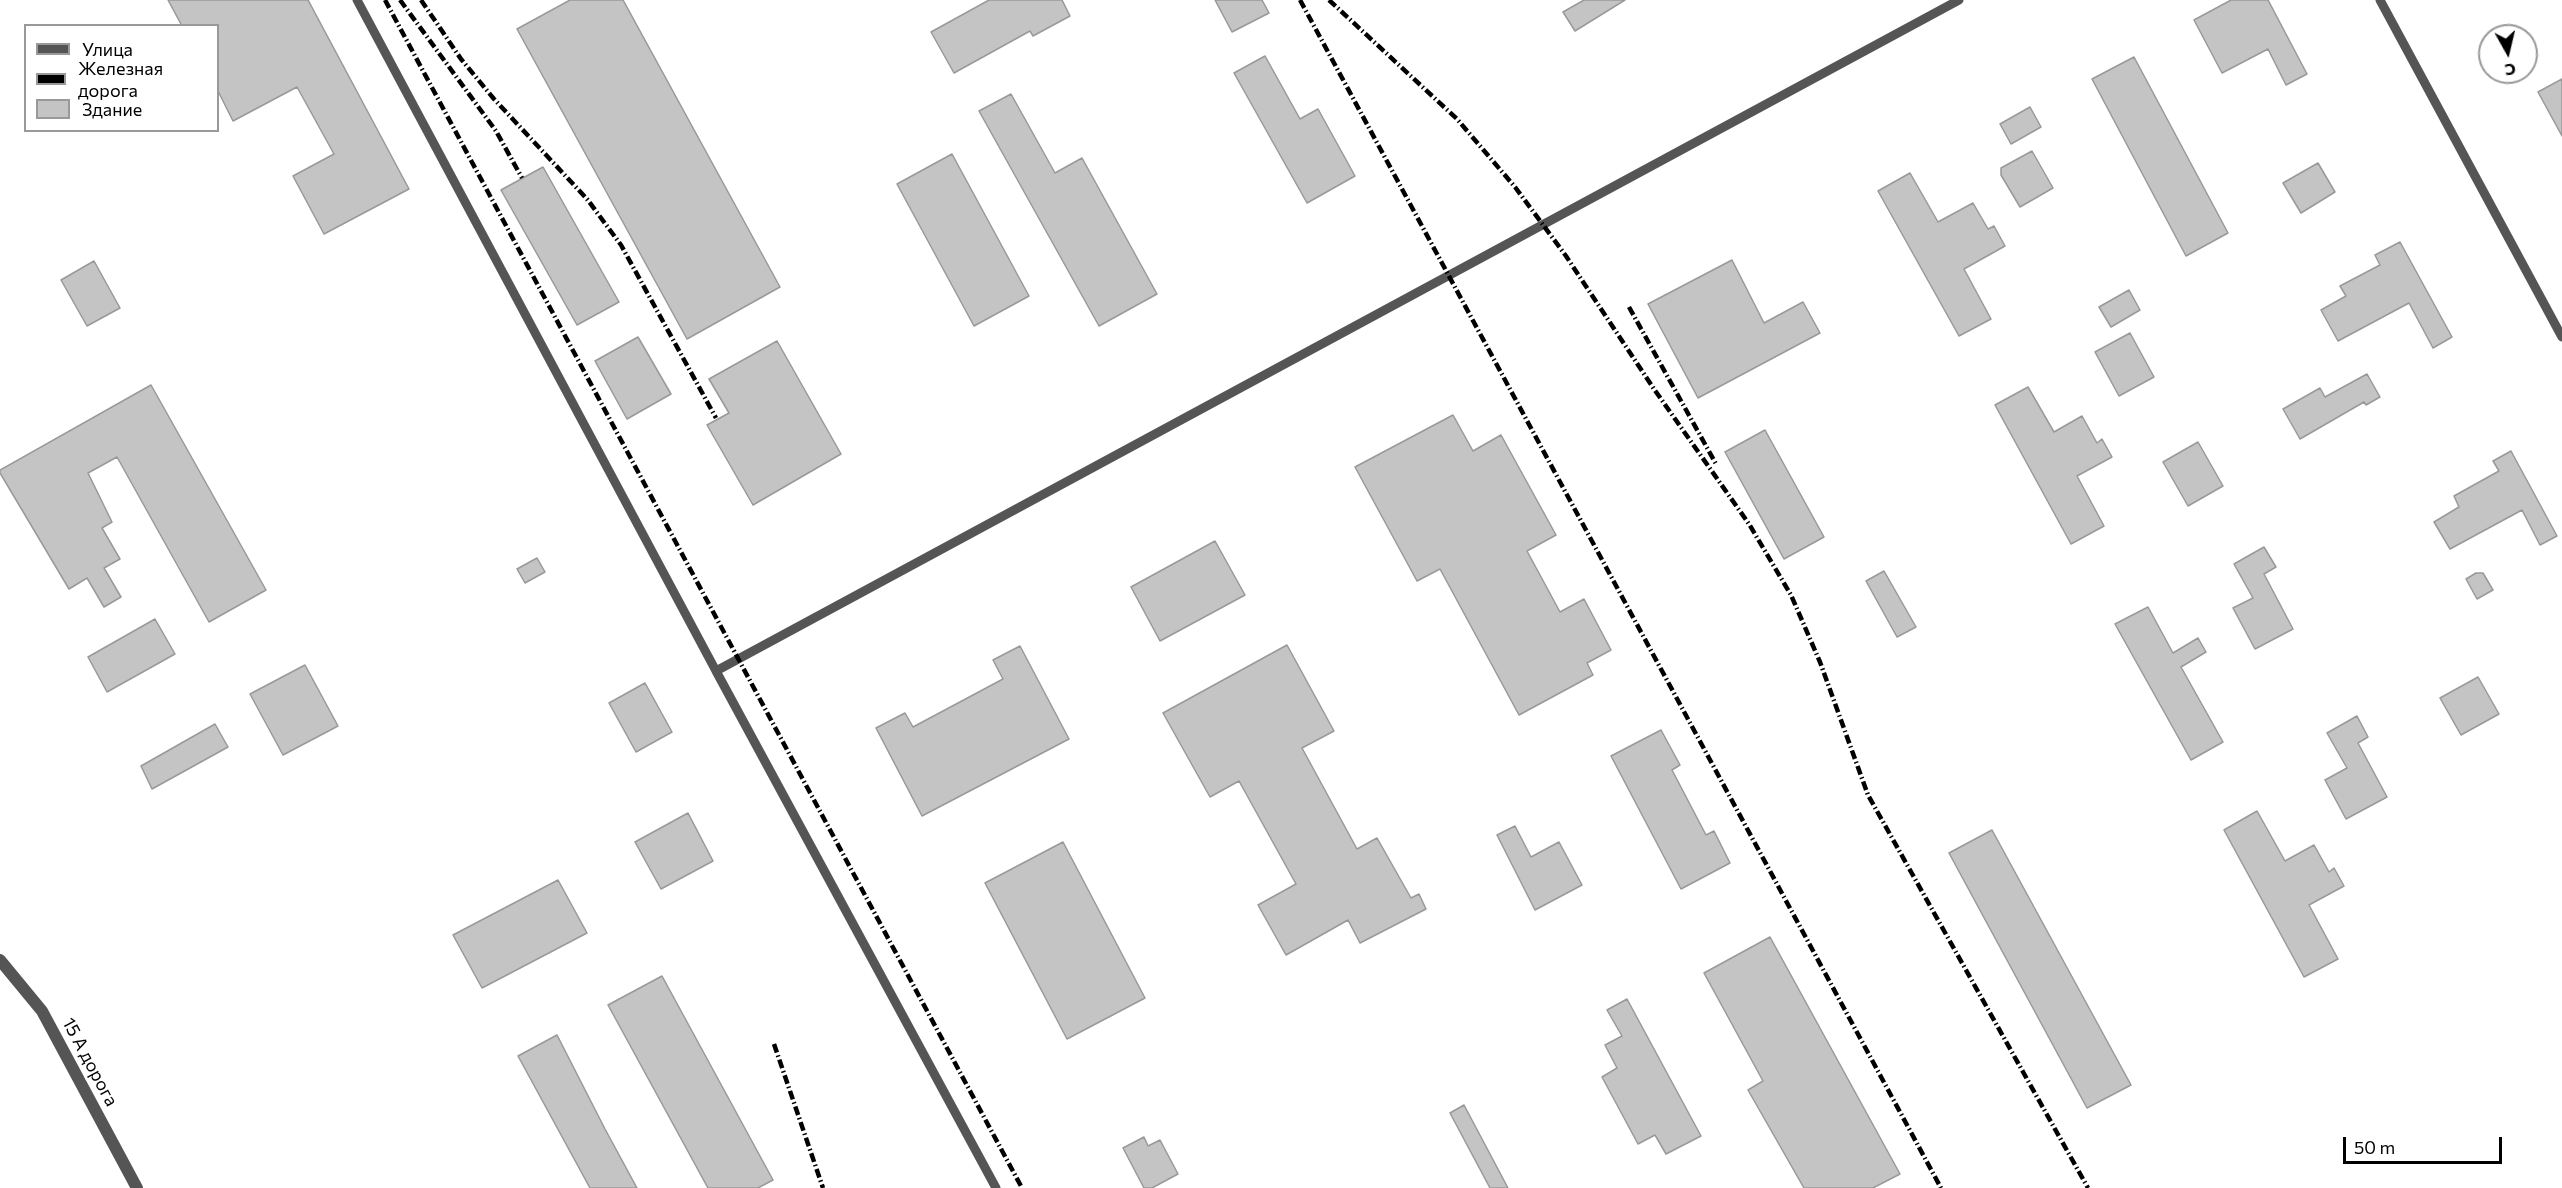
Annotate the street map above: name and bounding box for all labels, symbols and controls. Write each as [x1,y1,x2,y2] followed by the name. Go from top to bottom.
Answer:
[24,24,219,132] legend
[2478,24,2538,84] north arrow
[82,38,133,60] text: Улица
[78,57,163,101] text: Железная дорога
[2504,60,2517,81] text: С
[82,98,142,120] text: Здание
[58,1014,122,1110] street label: 15 А дорога
[2346,1125,2505,1163] scale bar
[2354,1136,2395,1158] text: 50 m

